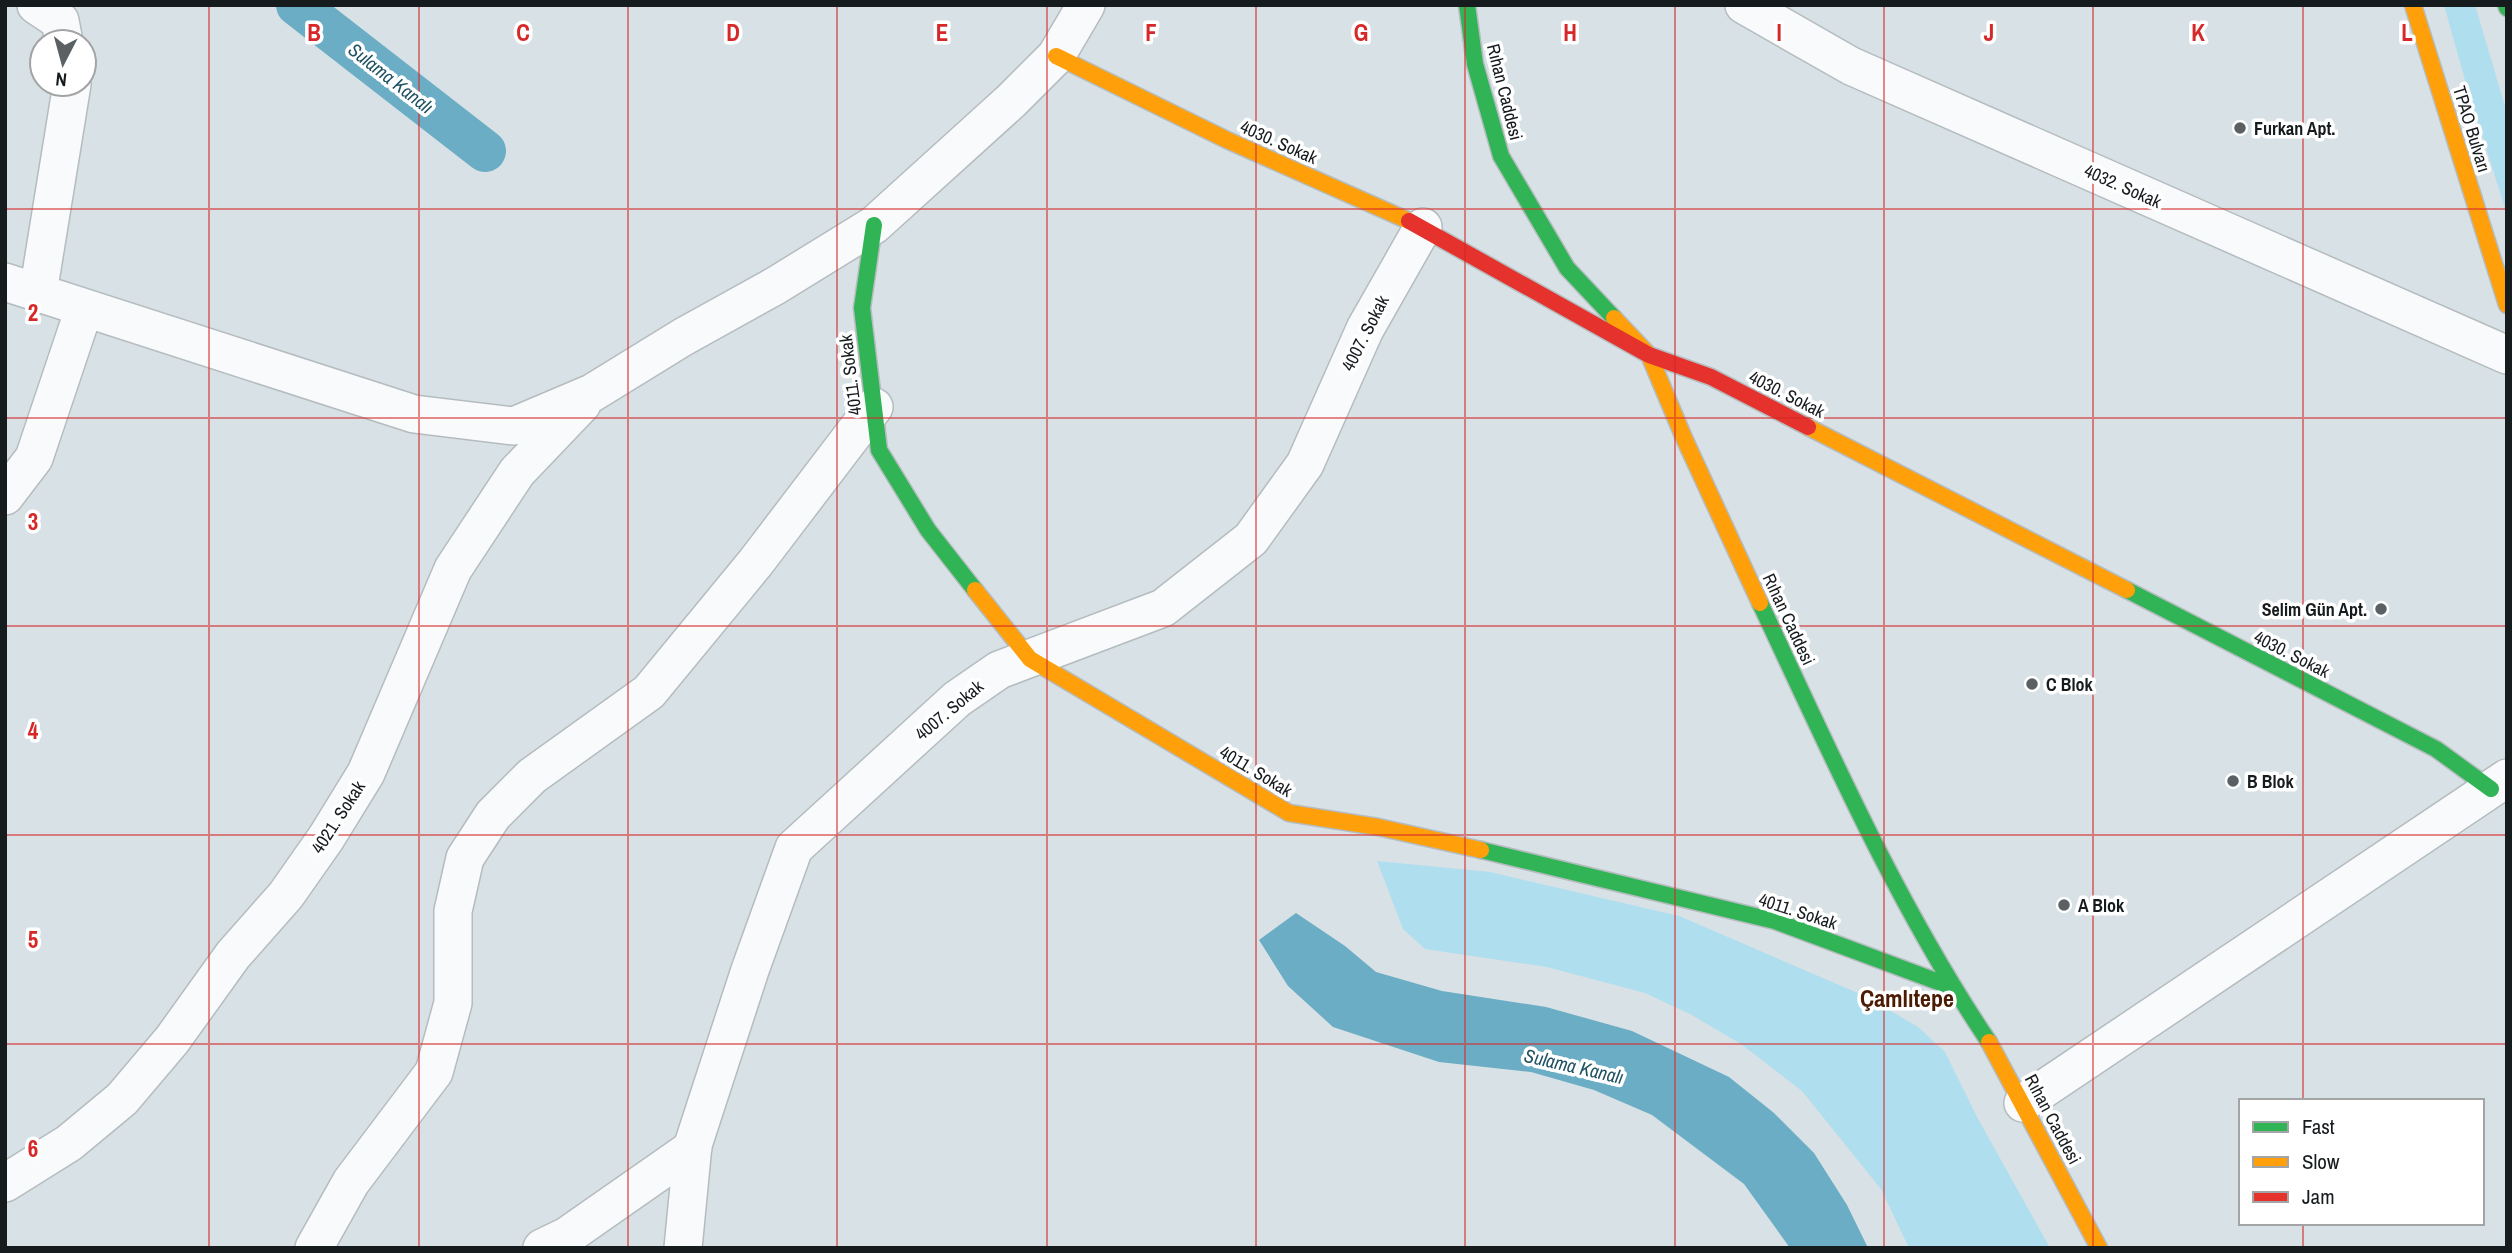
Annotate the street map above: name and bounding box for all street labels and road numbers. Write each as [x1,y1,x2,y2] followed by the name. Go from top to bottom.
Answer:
[1481,41,1529,143] street label: Rıhan Caddesi
[2447,83,2497,175] street label: TPAO Bulvarı
[1236,114,1322,170] street label: 4030. Sokak
[2080,158,2166,214] street label: 4032. Sokak
[1335,290,1395,375] street label: 4007. Sokak
[833,333,867,417] street label: 4011. Sokak
[1745,364,1830,424] street label: 4030. Sokak
[1757,569,1821,669] street label: Rıhan Caddesi
[2250,624,2335,684] street label: 4030. Sokak
[910,674,989,746] street label: 4007. Sokak
[1215,739,1298,803] street label: 4011. Sokak
[305,775,371,858] street label: 4021. Sokak
[1756,887,1841,936] street label: 4011. Sokak
[2019,1070,2087,1168] street label: Rıhan Caddesi

